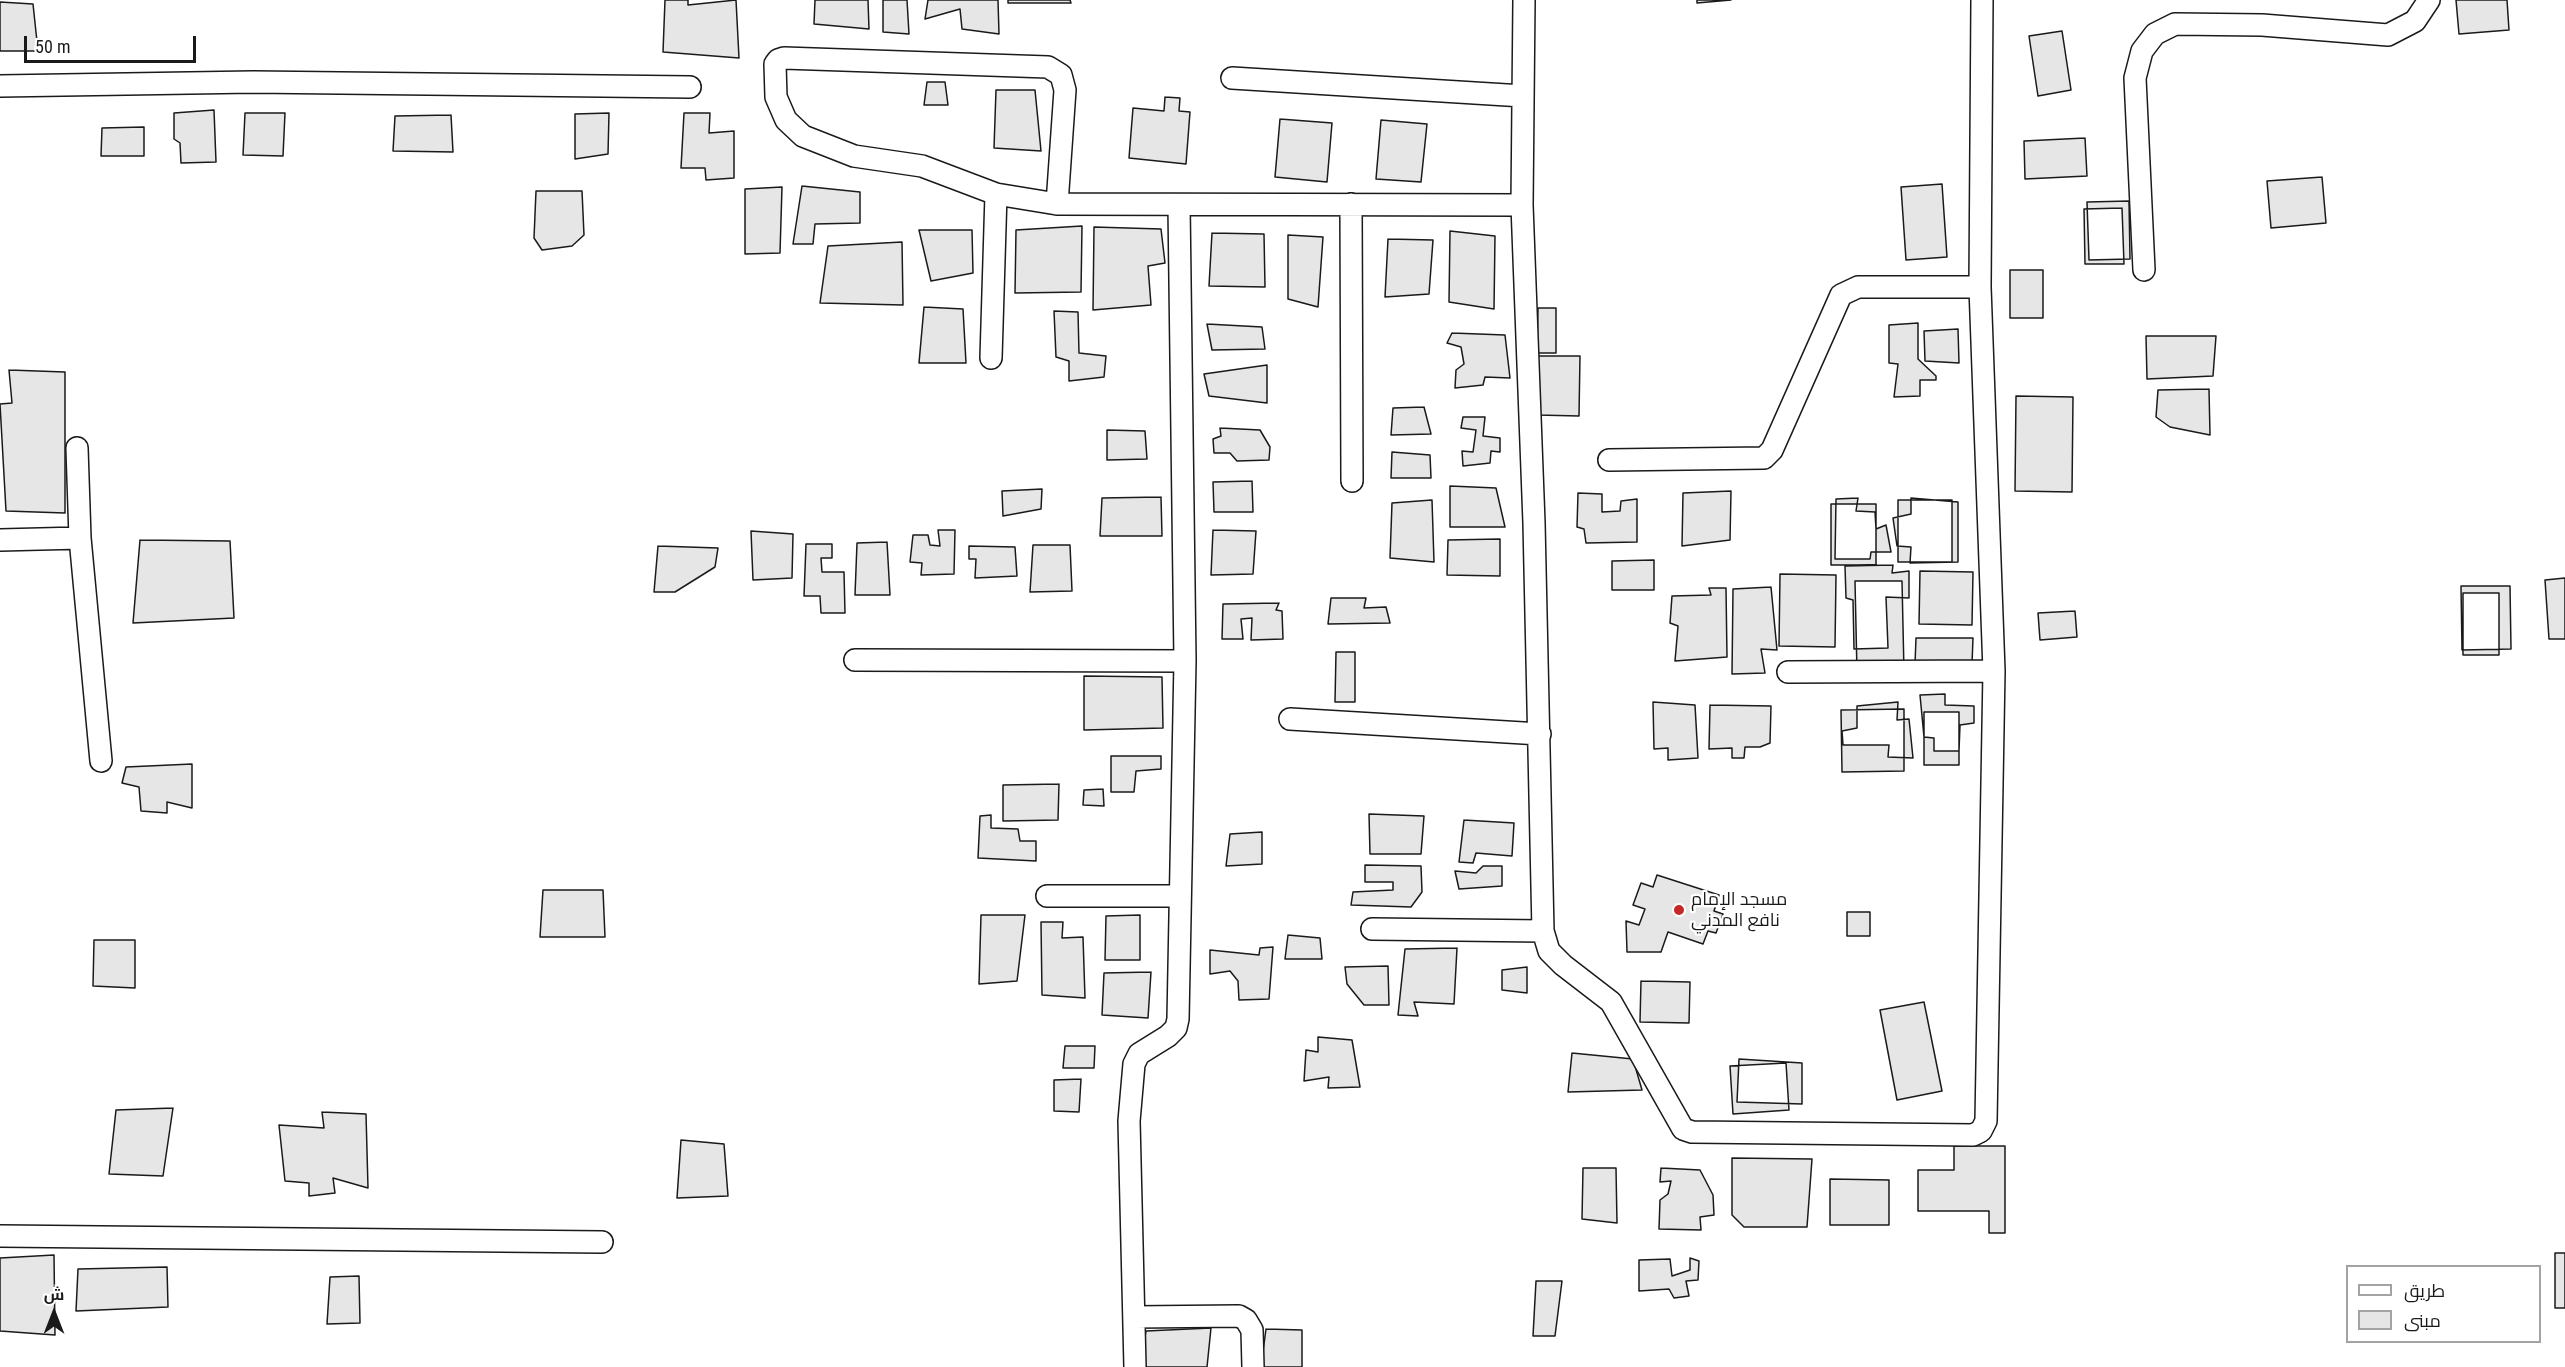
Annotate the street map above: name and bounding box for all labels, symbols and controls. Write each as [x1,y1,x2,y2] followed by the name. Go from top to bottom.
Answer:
[27,24,200,62] scale bar
[35,36,70,57] text: 50 m
[1691,889,1787,932] place label: مسجد الإمام نافع المدني
[1672,903,1686,917] marker: مسجد الإمام نافع المدني
[2346,1265,2541,1343] legend
[2404,1280,2445,1301] text: طريق
[24,1283,84,1343] north arrow
[44,1285,64,1304] text: ش
[2404,1310,2441,1331] text: مبنى

